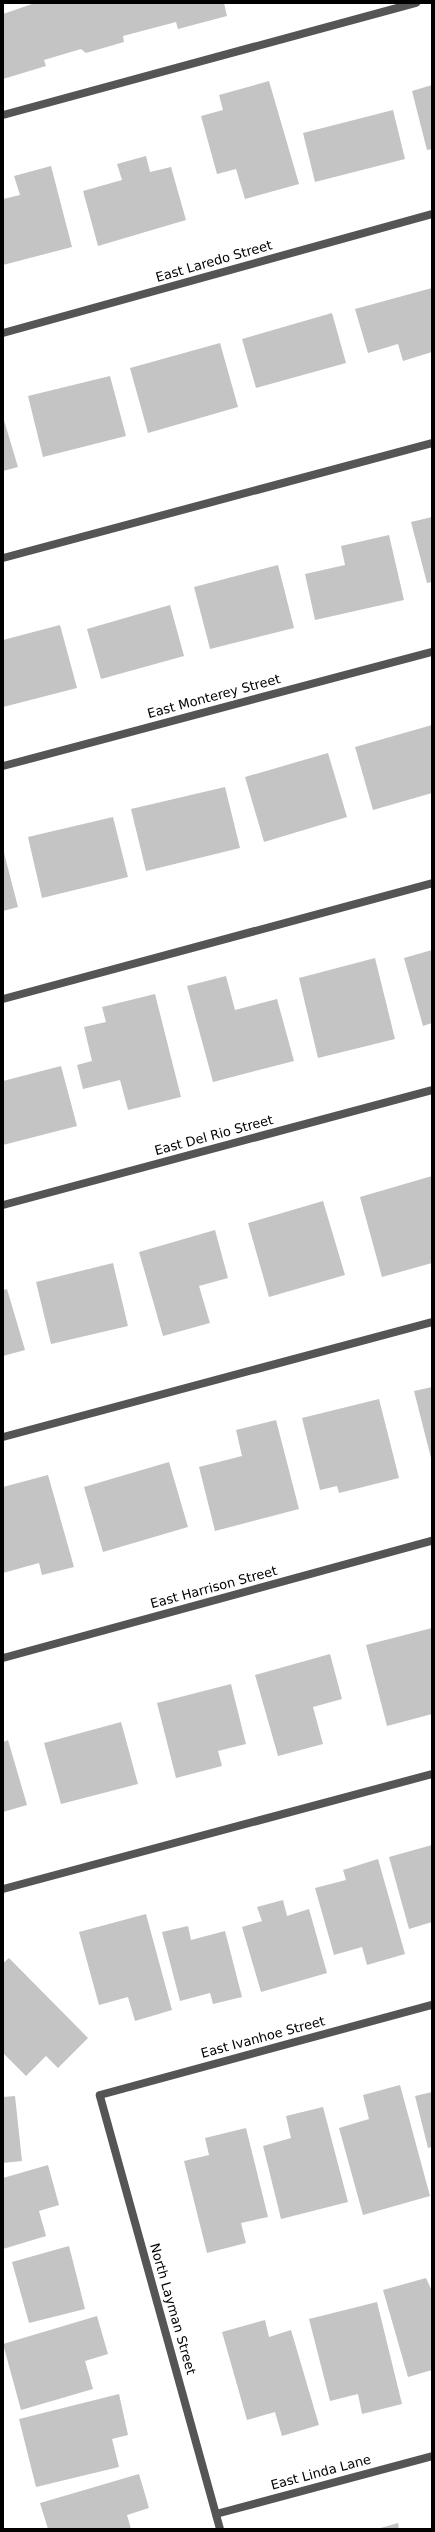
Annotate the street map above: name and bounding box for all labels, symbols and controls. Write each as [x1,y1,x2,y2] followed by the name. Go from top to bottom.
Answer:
[154,238,274,286] street label: East Laredo Street
[146,672,282,722] street label: East Monterey Street
[153,1113,275,1159] street label: East Del Rio Street
[149,1564,279,1612] street label: East Harrison Street
[199,2014,327,2062] street label: East Ivanhoe Street
[146,2242,198,2376] street label: North Layman Street
[269,2452,373,2494] street label: East Linda Lane

